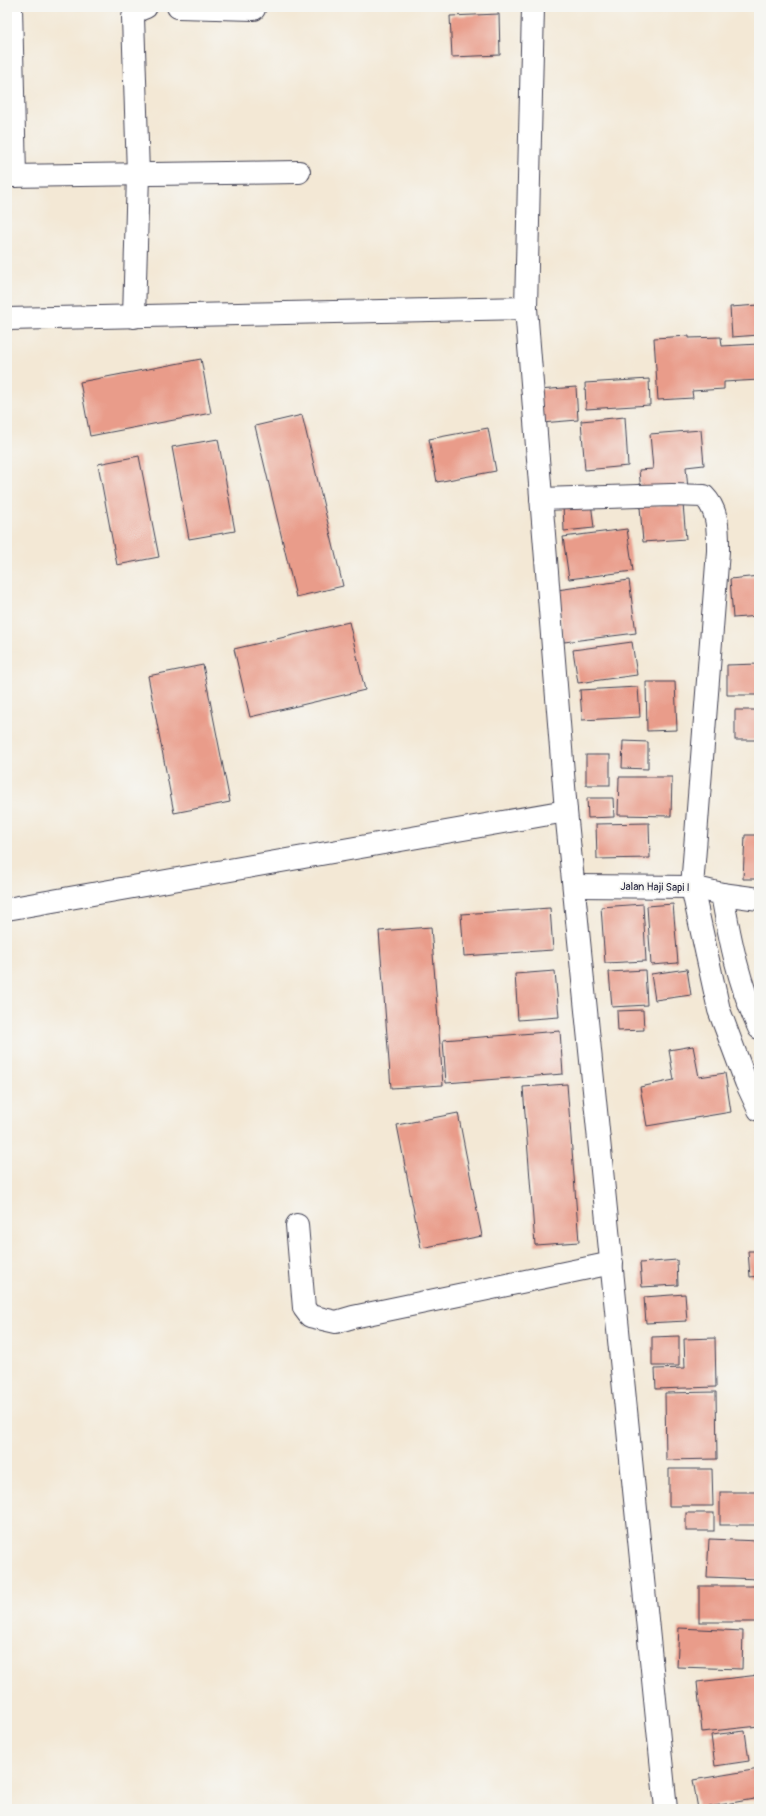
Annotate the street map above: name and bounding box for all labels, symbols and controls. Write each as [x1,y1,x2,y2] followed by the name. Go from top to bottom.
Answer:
[620,880,690,894] street label: Jalan Haji Sapi I

